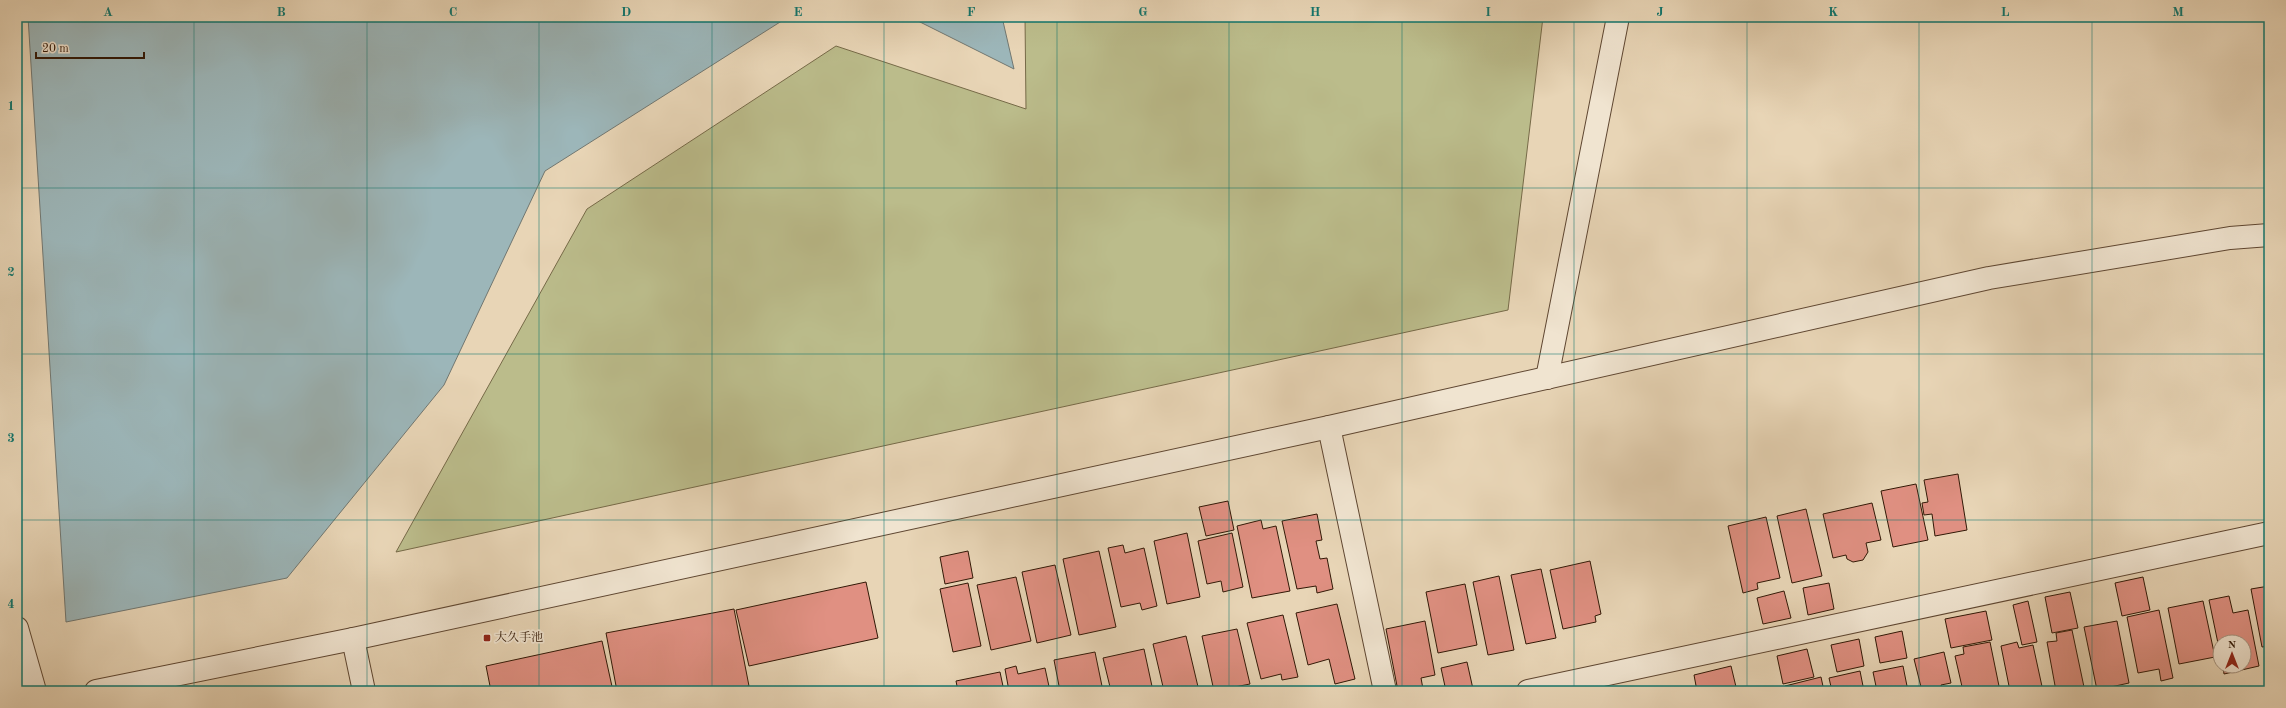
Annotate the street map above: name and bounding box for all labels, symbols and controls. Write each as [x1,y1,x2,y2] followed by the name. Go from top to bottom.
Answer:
[103,6,113,19] text: A
[276,6,286,19] text: B
[449,6,457,19] text: C
[621,6,631,19] text: D
[794,6,803,19] text: E
[967,6,976,19] text: F
[1138,6,1148,19] text: G
[1310,6,1321,19] text: H
[1485,6,1491,19] text: I
[1656,6,1664,19] text: J
[1828,6,1838,19] text: K
[2001,6,2010,19] text: L
[2172,6,2184,19] text: M
[36,34,144,60] scale bar
[42,43,69,55] text: 20 m
[7,100,15,113] text: 1
[7,266,15,279] text: 2
[7,432,15,445] text: 3
[7,598,15,611] text: 4
[495,630,543,644] place label: 大久手池
[482,633,492,643] marker: 大久手池
[2212,634,2252,674] north arrow
[2228,640,2237,651] text: N

